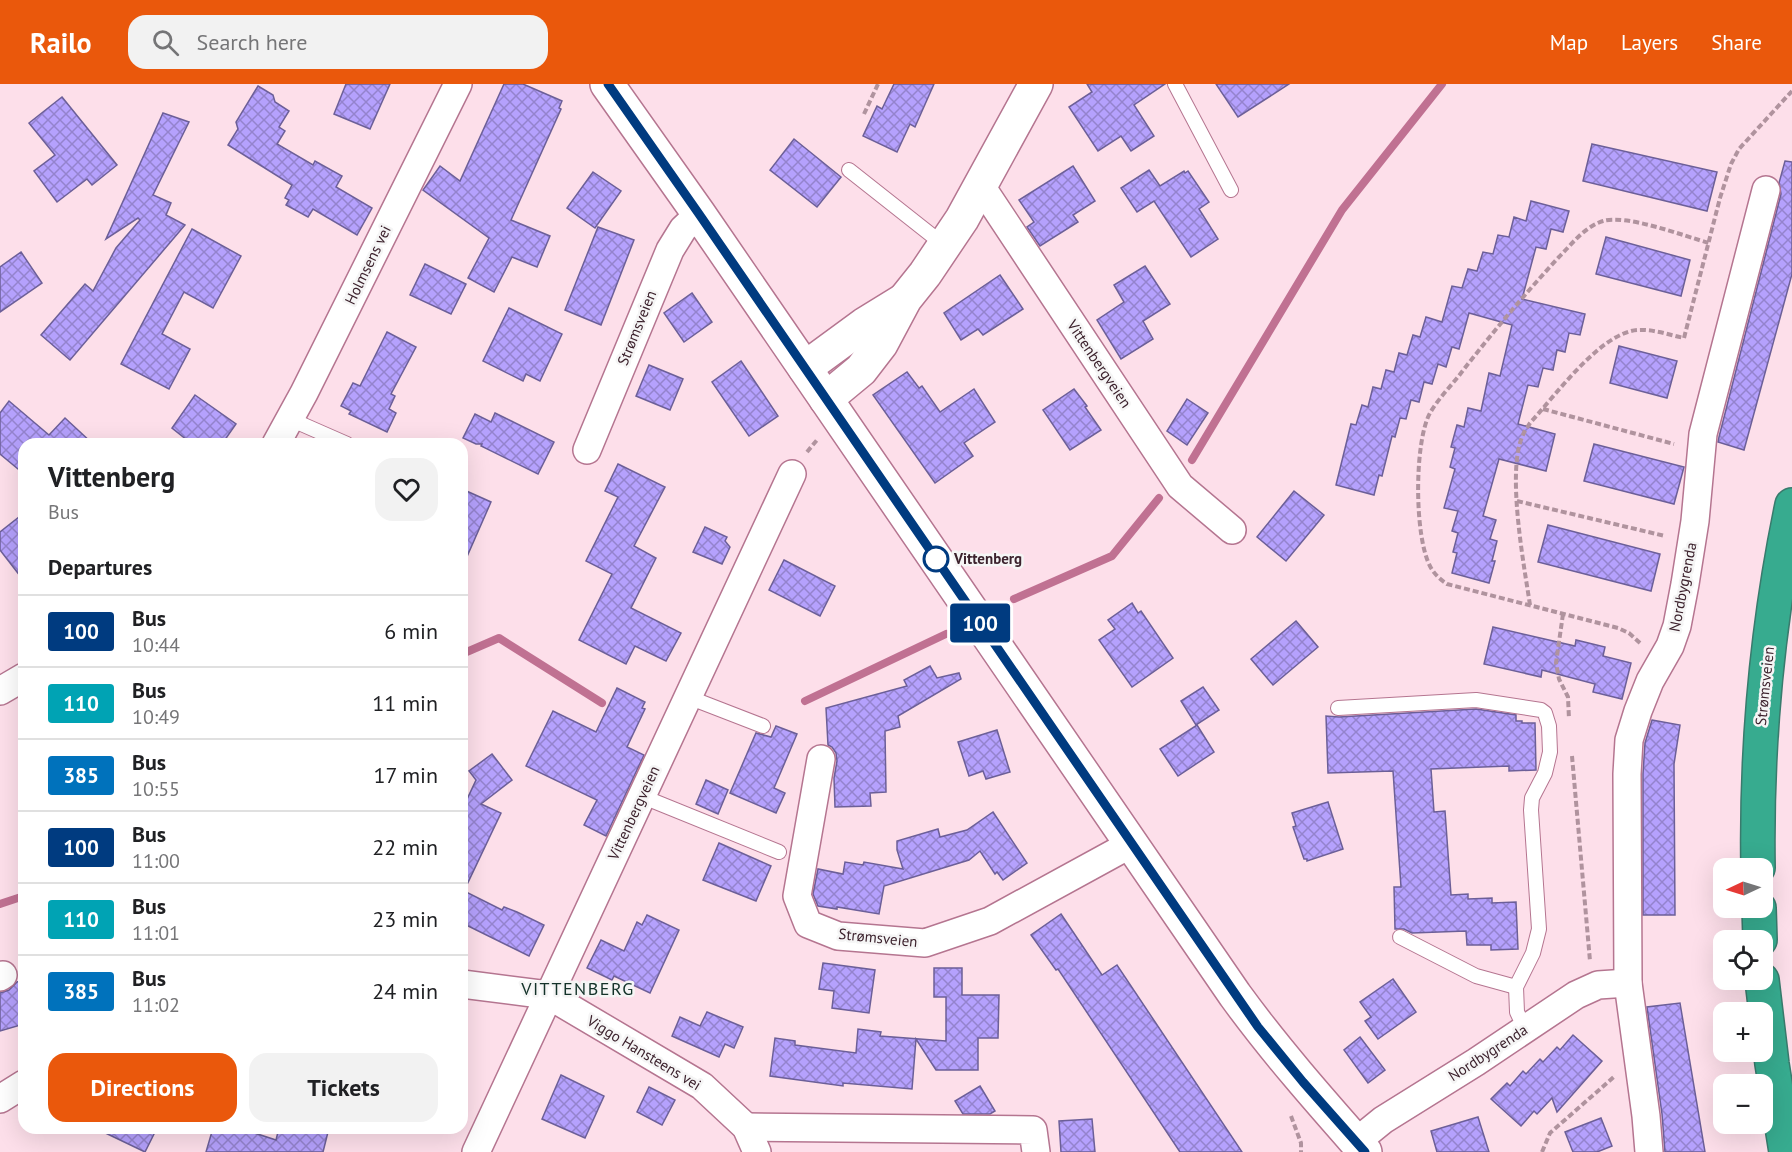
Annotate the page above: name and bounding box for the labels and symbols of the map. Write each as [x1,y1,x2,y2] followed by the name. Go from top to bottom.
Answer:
[340,222,395,307] street label: Holmsens vei
[613,288,660,368] street label: Strømsveien
[1063,315,1136,411] street label: Vittenbergveien
[1665,541,1700,633] street label: Nordbygrenda
[923,546,949,572] marker: Vittenberg
[953,549,1022,568] place label: Vittenberg
[946,604,1014,642] line badge: 100
[1751,646,1778,726] street label: Strømsveien
[603,763,664,864] street label: Vittenbergveien
[1713,858,1773,918] north arrow
[838,924,918,951] street label: Strømsveien
[520,977,635,1000] district label: VITTENBERG
[583,1010,705,1094] street label: Viggo Hansteens vei
[1445,1020,1531,1085] street label: Nordbygrenda

